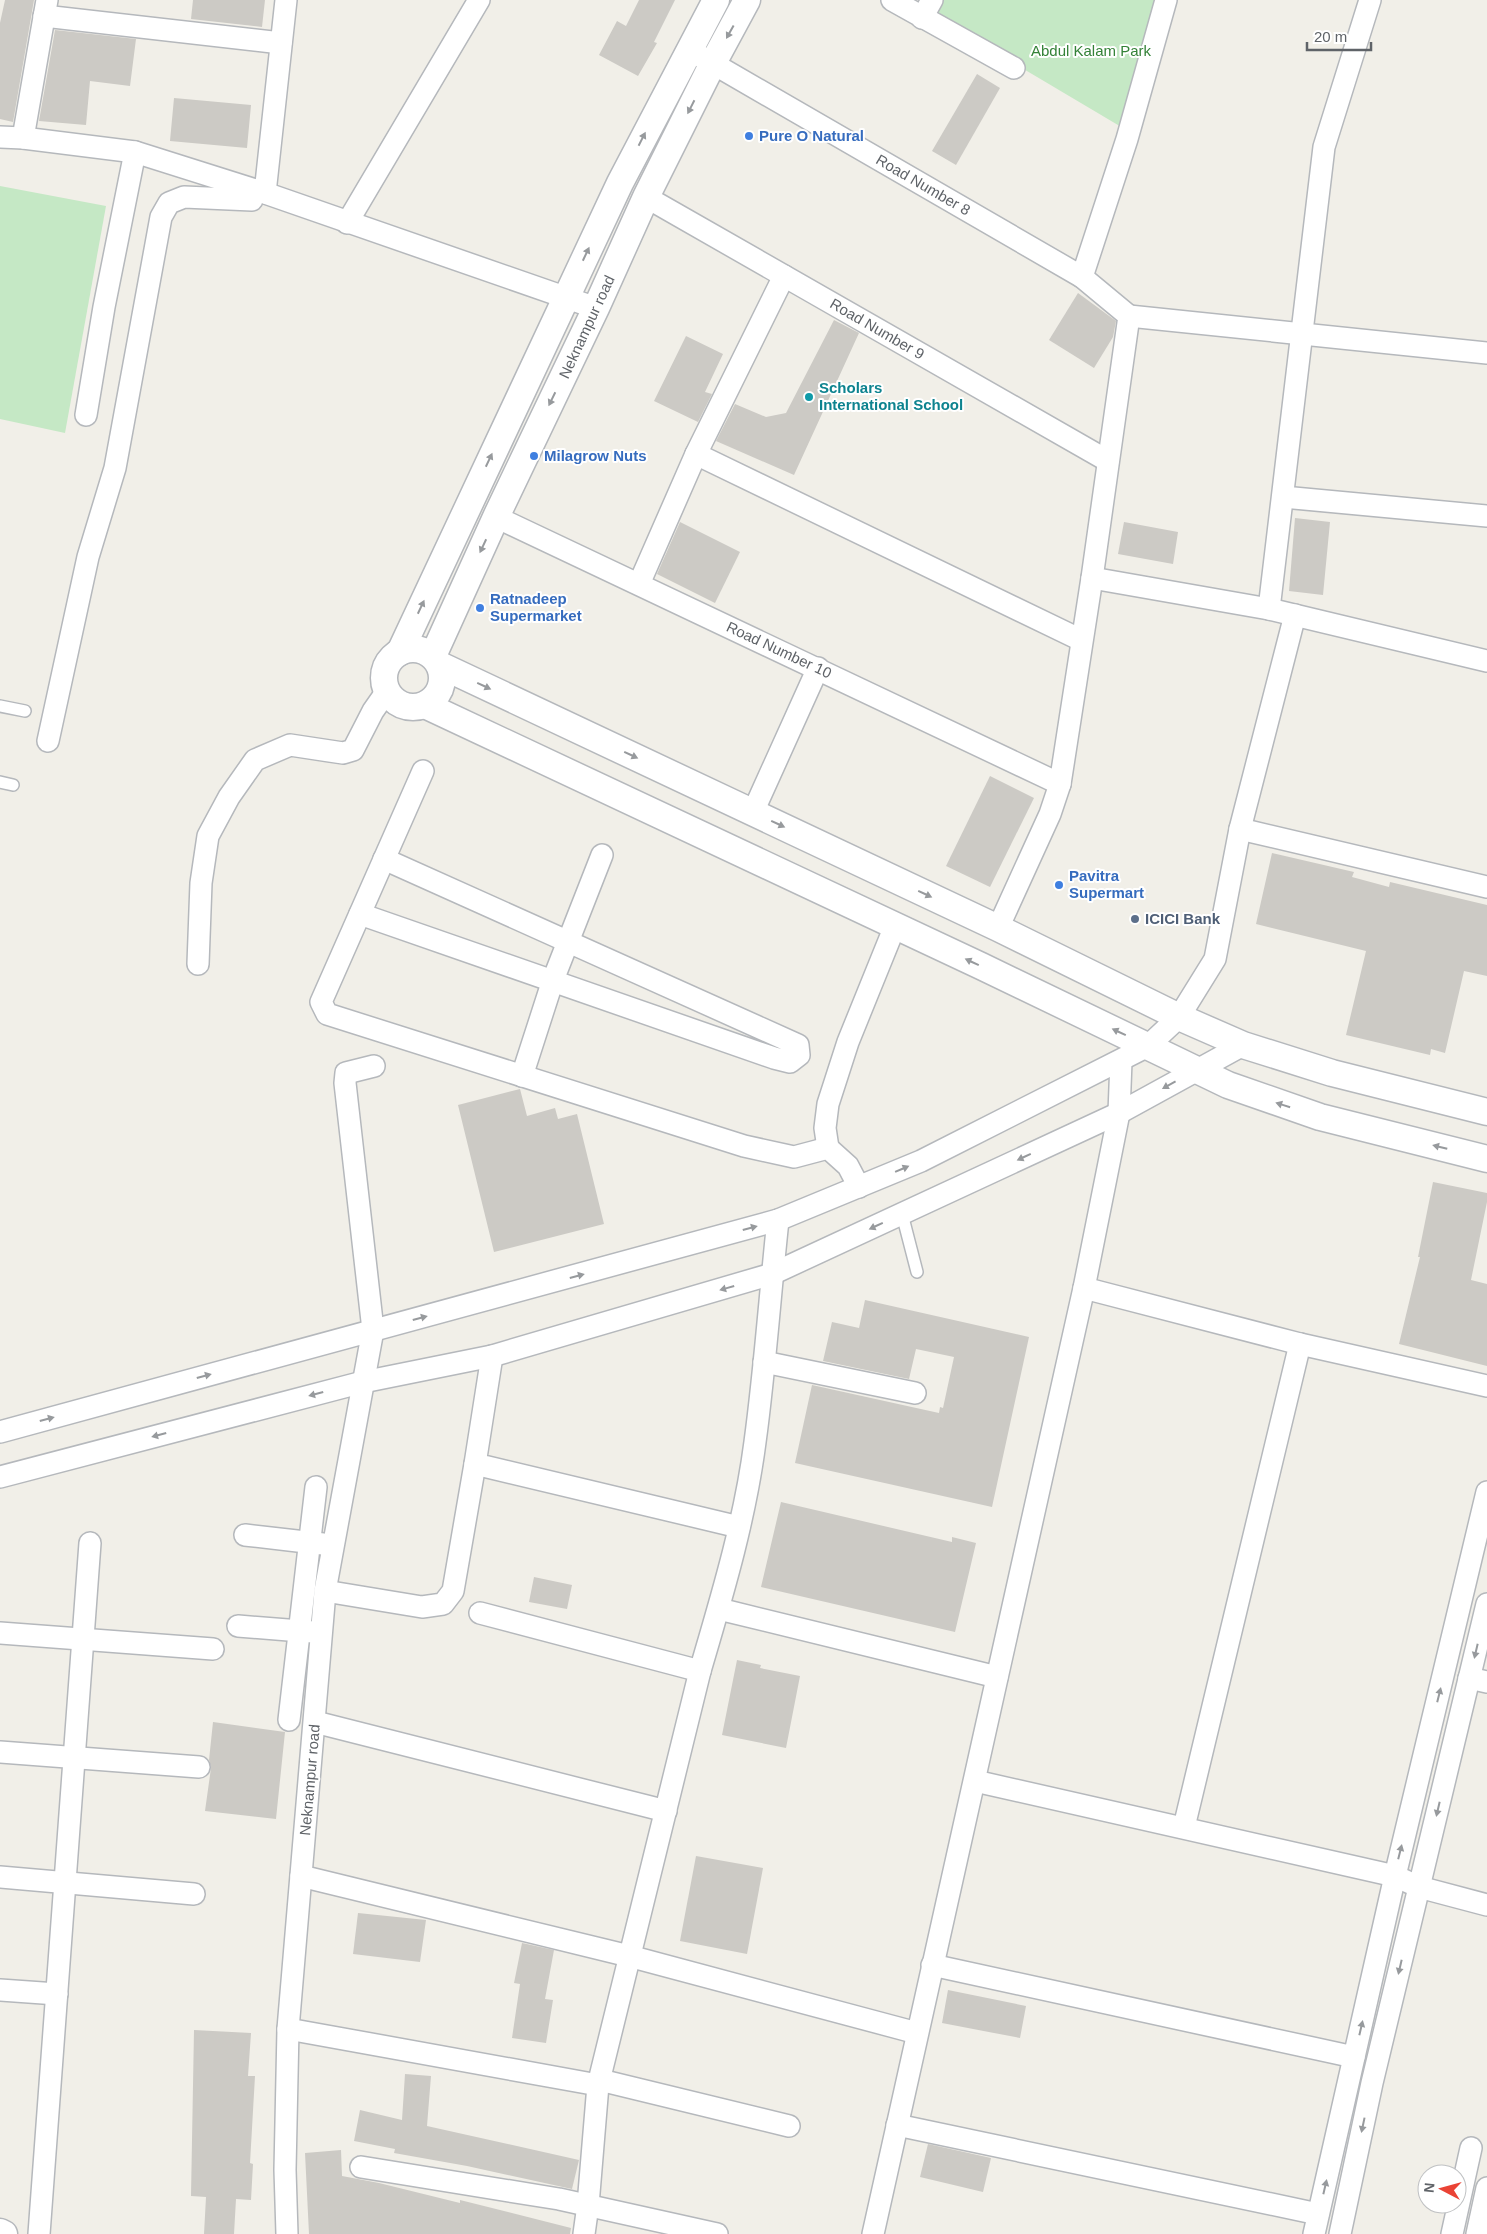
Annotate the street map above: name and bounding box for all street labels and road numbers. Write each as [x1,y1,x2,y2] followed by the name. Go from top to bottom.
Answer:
[873,151,973,218] street label: Road Number 8
[555,273,618,381] street label: Neknampur road
[827,295,927,362] street label: Road Number 9
[724,618,835,681] street label: Road Number 10
[296,1724,323,1836] street label: Neknampur road

